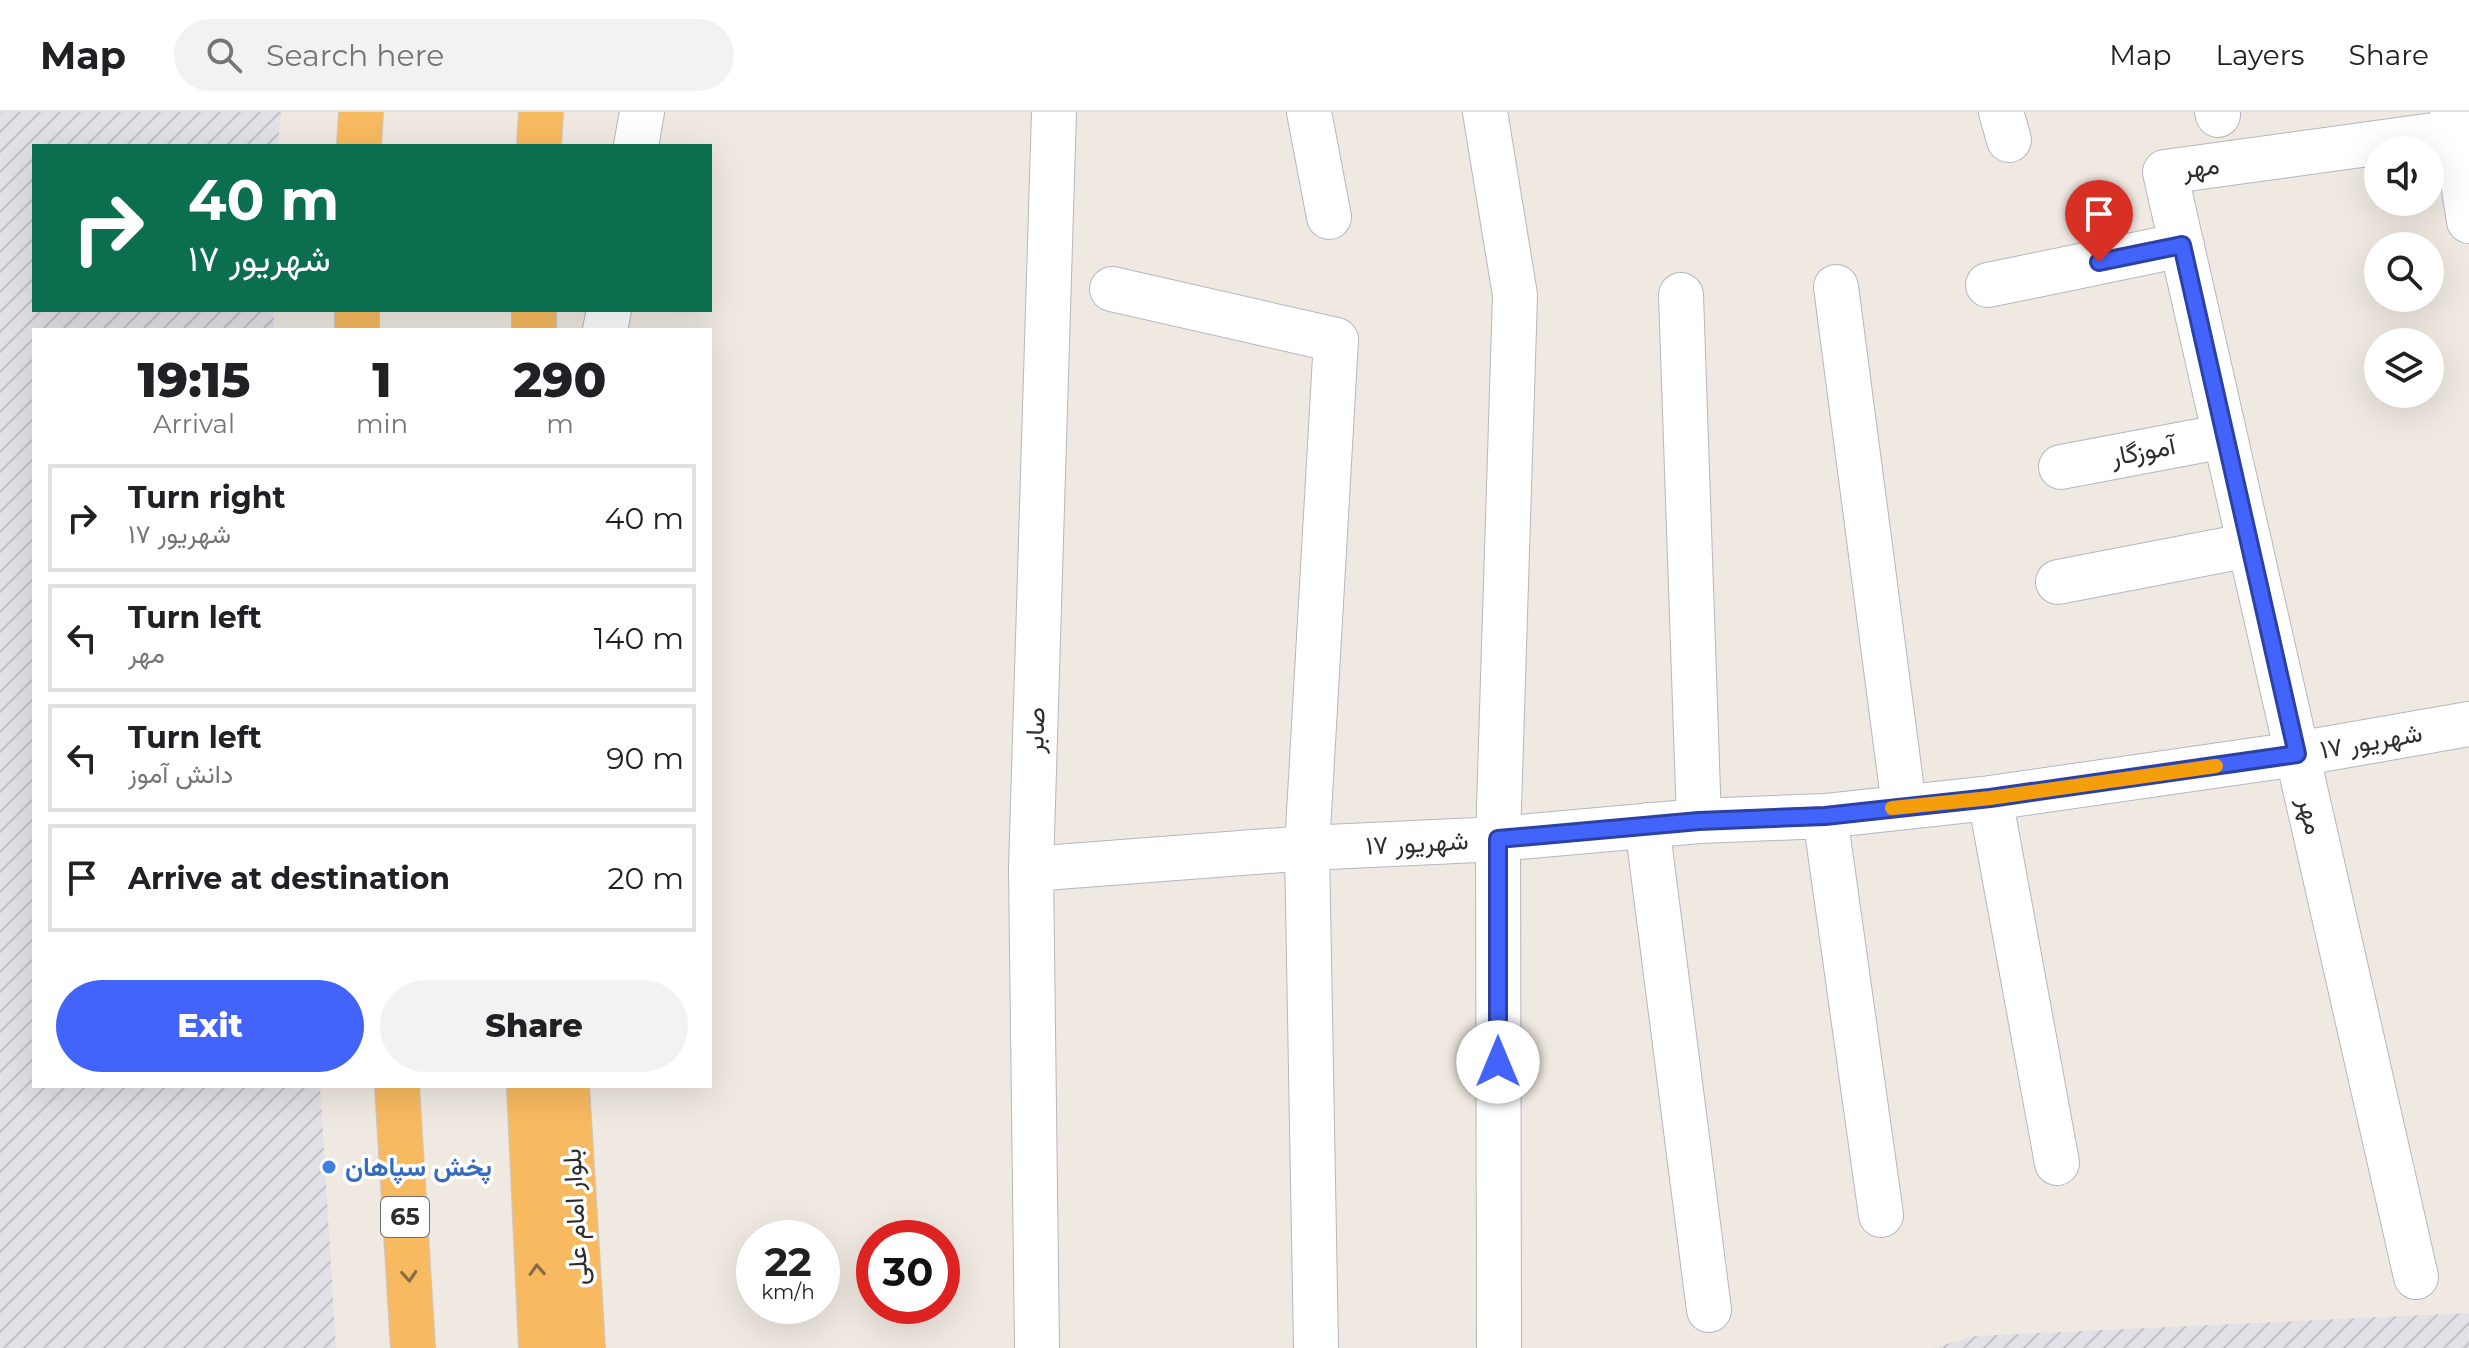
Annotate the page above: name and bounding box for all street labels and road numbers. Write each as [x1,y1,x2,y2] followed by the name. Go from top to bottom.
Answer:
[2180,149,2221,186] street label: مهر
[2107,429,2180,473] street label: آموزگار
[1018,706,1052,755] street label: صابر
[2317,716,2425,766] street label: ۱۷ شهریور
[2291,793,2331,838] street label: مهر
[1365,824,1469,862] street label: ۱۷ شهریور
[555,1148,596,1286] street label: بلوار امام علی
[381,1197,429,1237] road number: 65

